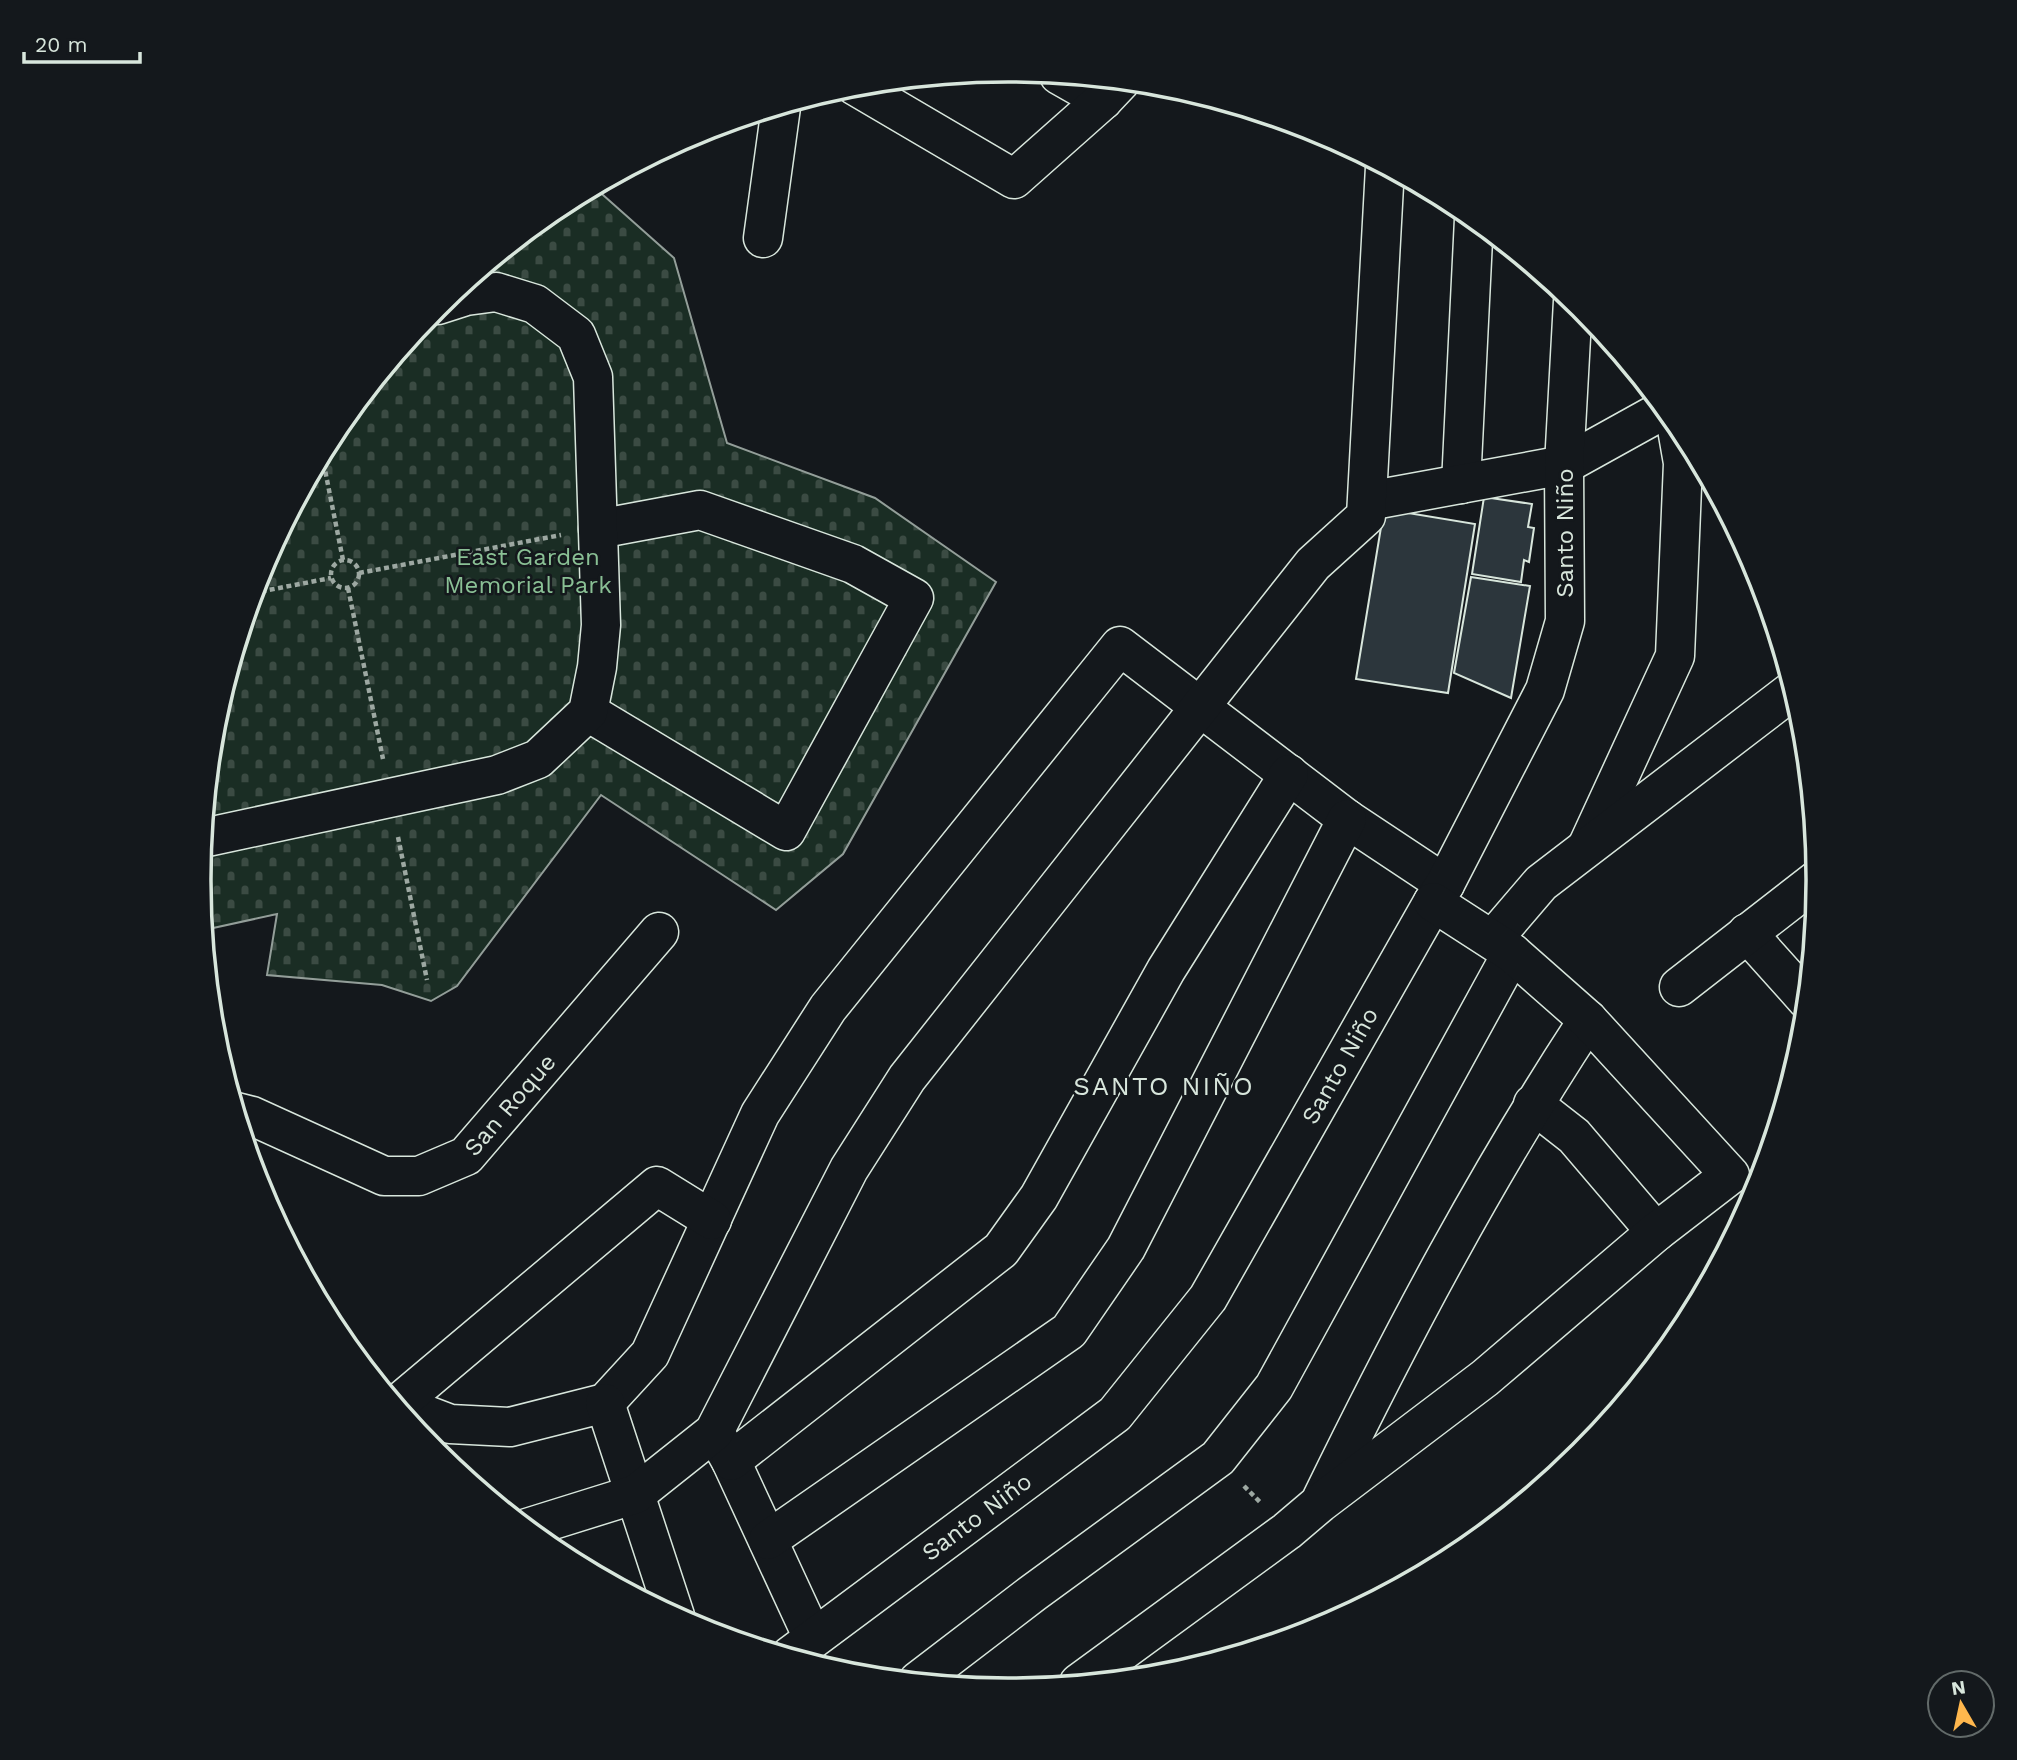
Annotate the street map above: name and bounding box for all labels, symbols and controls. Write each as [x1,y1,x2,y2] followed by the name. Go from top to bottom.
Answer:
[24,21,140,65] scale bar
[35,32,87,57] text: 20 m
[1551,468,1579,598] street label: Santo Niño
[444,543,612,599] park label: East Garden Memorial Park
[1296,1003,1384,1129] street label: Santo Niño
[458,1048,562,1162] street label: San Roque
[1073,1071,1255,1101] district label: SANTO NIÑO
[917,1467,1037,1567] street label: Santo Niño
[1926,1669,1996,1739] north arrow
[1950,1675,1967,1700] text: N

